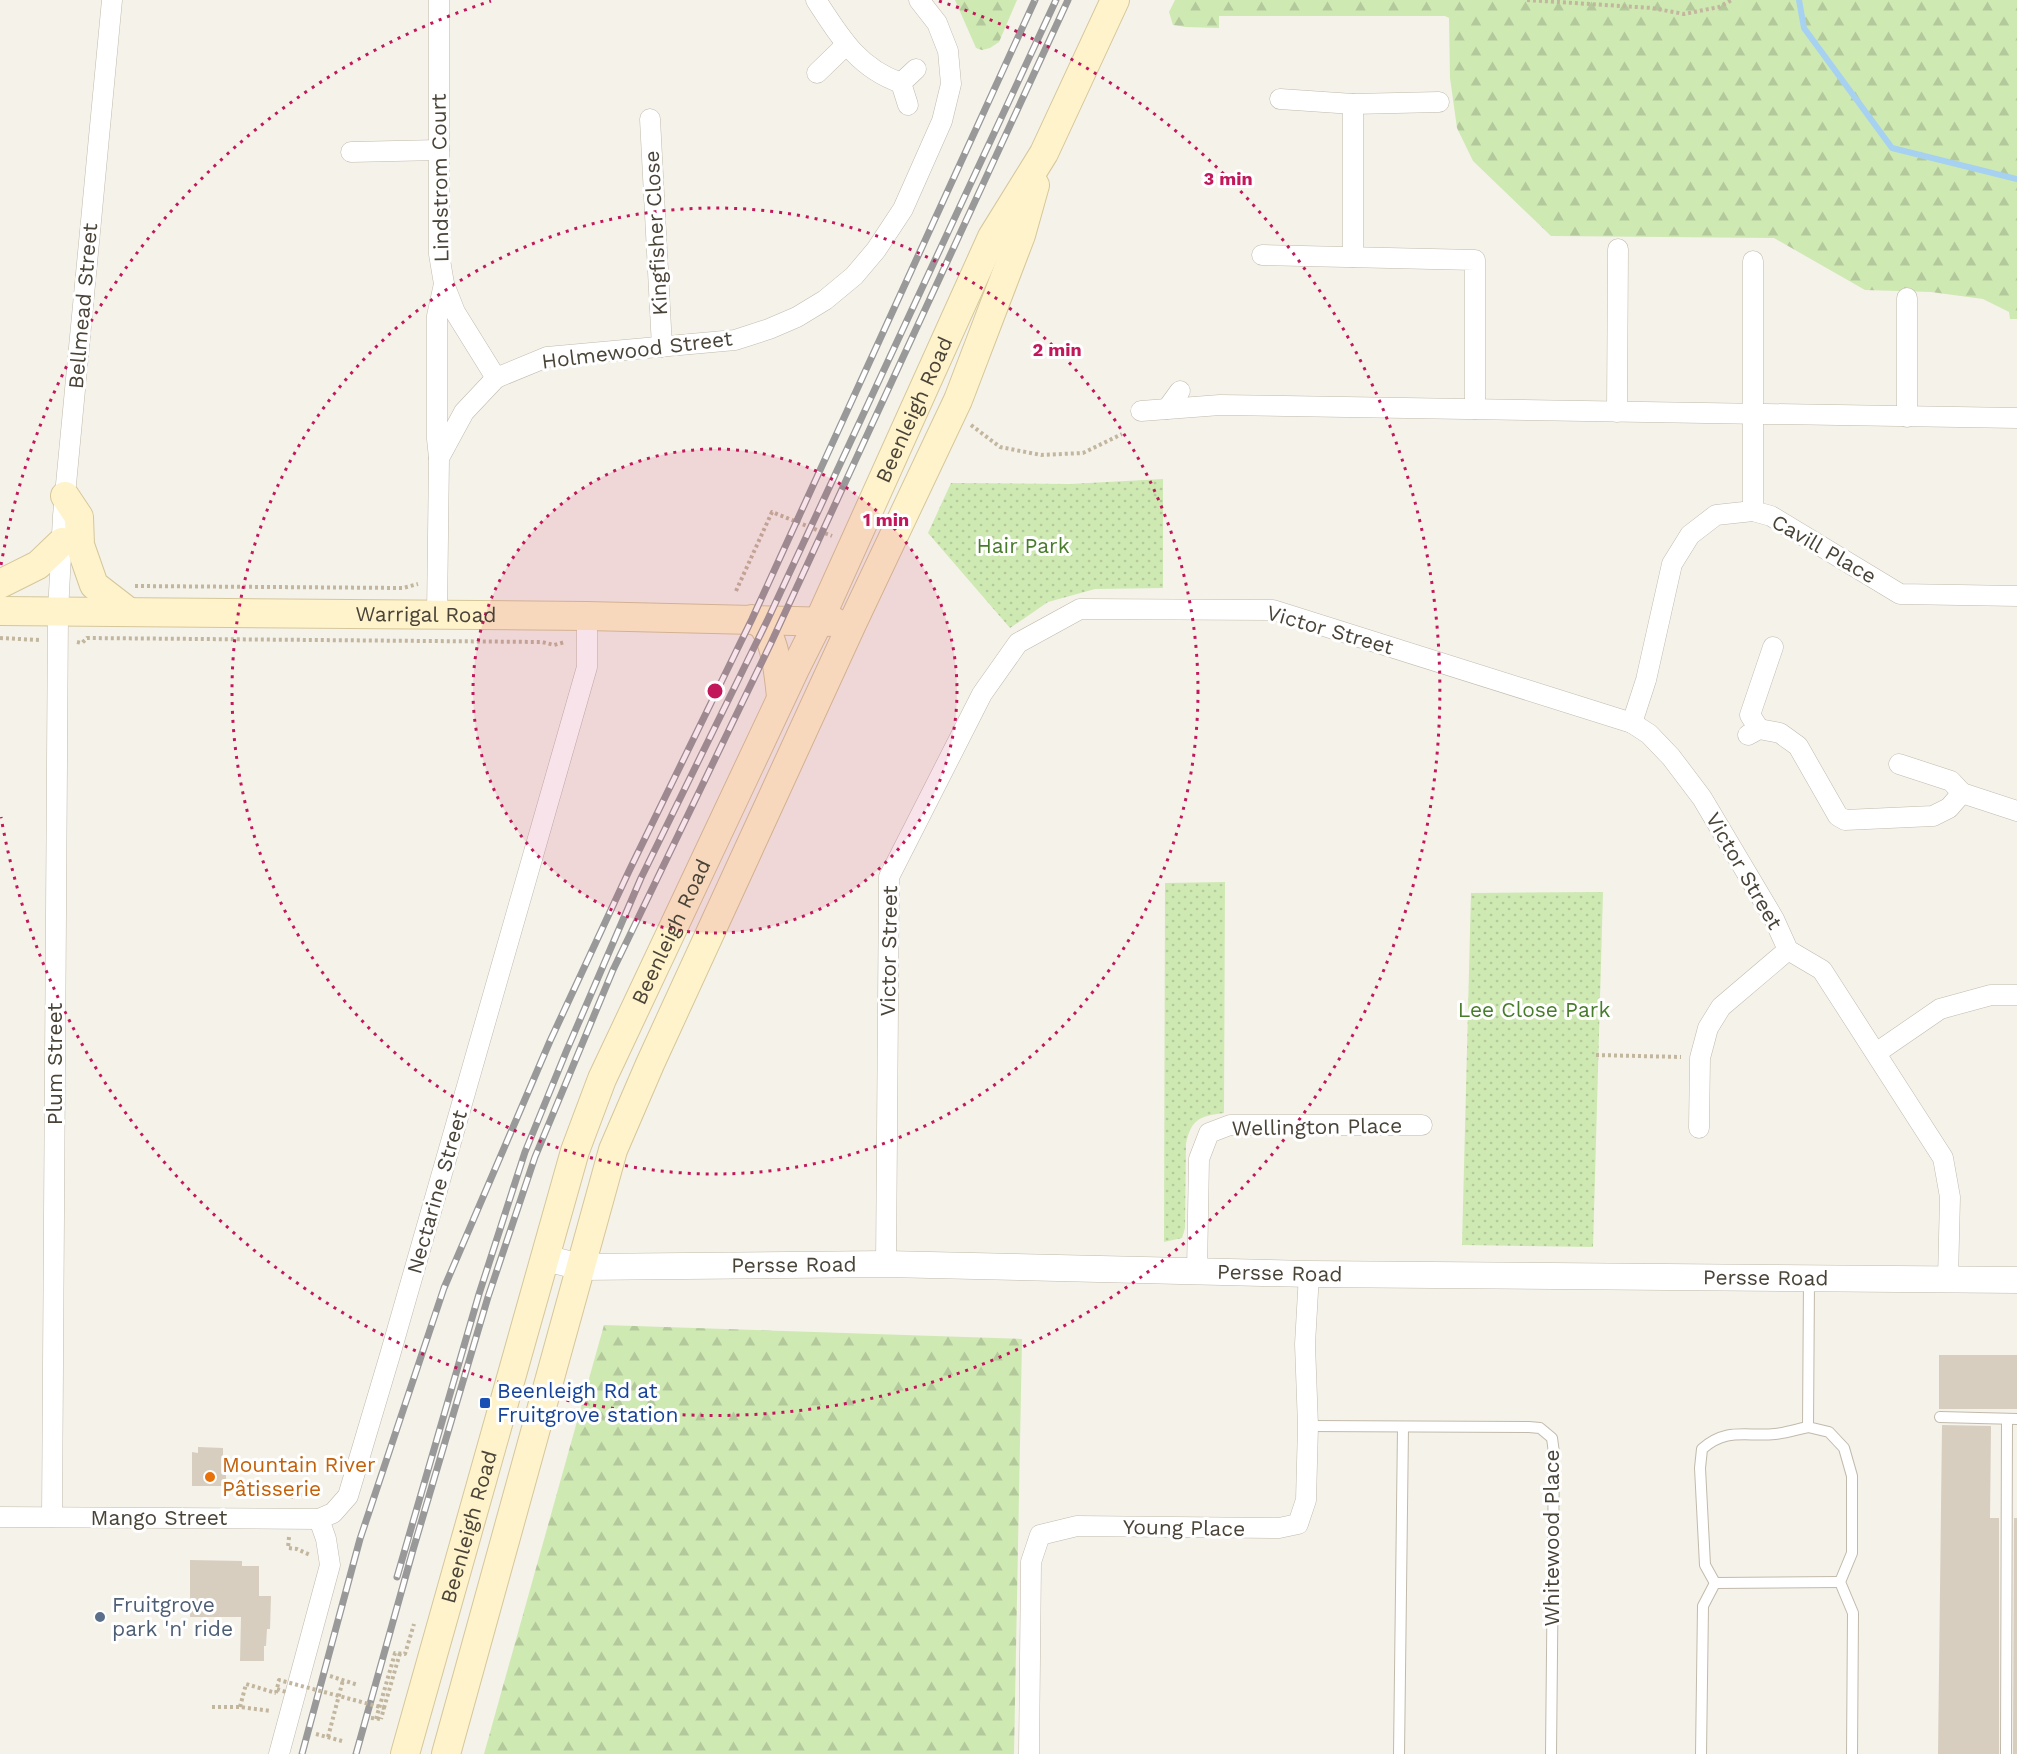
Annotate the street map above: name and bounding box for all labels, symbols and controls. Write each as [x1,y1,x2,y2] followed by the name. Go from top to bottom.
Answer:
[426,93,453,263] street label: Lindstrom Court
[639,150,672,316] street label: Kingfisher Close
[1203,168,1253,189] text: 3 min
[63,222,102,390] street label: Bellmead Street
[540,325,734,374] street label: Holmewood Street
[870,332,958,487] street label: Beenleigh Road
[1032,339,1082,360] text: 2 min
[863,509,909,530] text: 1 min
[1767,509,1881,589] street label: Cavill Place
[976,533,1070,558] park label: Hair Park
[1264,599,1397,660] street label: Victor Street
[355,601,497,627] street label: Warrigal Road
[705,681,725,701] centre of rings
[1701,808,1788,934] street label: Victor Street
[626,855,716,1008] street label: Beenleigh Road
[875,885,902,1017] street label: Victor Street
[1458,997,1610,1022] park label: Lee Close Park
[42,1003,67,1125] street label: Plum Street
[401,1107,472,1277] street label: Nectarine Street
[1231,1113,1403,1140] street label: Wellington Place
[731,1251,857,1278] street label: Persse Road
[1217,1259,1343,1286] street label: Persse Road
[1703,1264,1829,1290] street label: Persse Road
[497,1378,678,1427] place label: Beenleigh Rd at Fruitgrove station
[478,1396,492,1410] marker: Beenleigh Rd at Fruitgrove station
[435,1447,502,1606] street label: Beenleigh Road
[1539,1449,1564,1627] street label: Whitewood Place
[222,1452,376,1501] place label: Mountain River Pâtisserie
[203,1470,217,1484] marker: Mountain River Pâtisserie
[91,1505,228,1530] street label: Mango Street
[1123,1514,1245,1541] street label: Young Place
[112,1592,233,1641] place label: Fruitgrove park 'n' ride
[93,1610,107,1624] marker: Fruitgrove park 'n' ride

